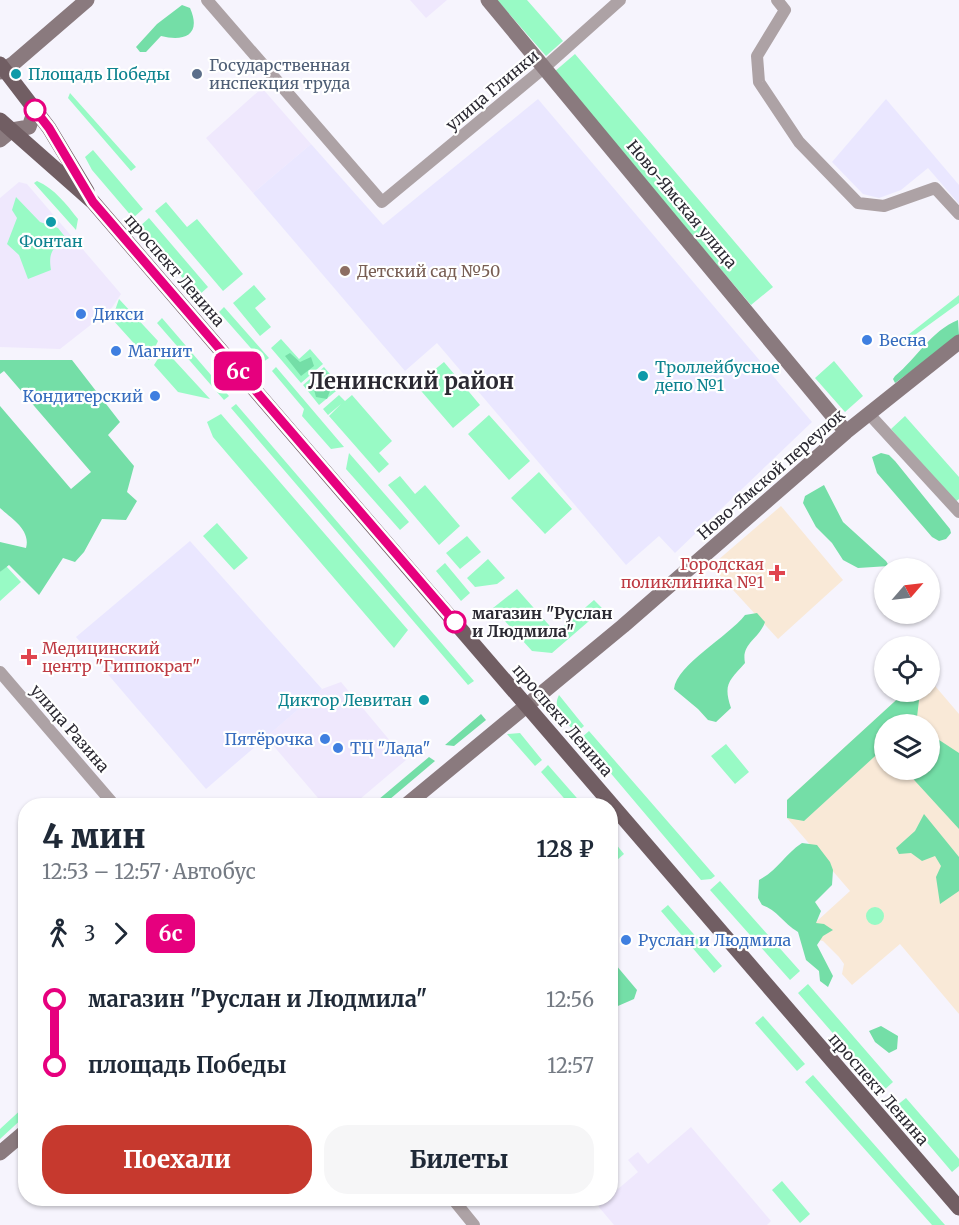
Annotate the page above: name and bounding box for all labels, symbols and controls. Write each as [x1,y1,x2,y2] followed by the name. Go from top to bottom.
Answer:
[442,45,542,135] street label: улица Глинки
[209,55,351,93] place label: Государственная инспекция труда
[28,64,170,84] place label: Площадь Победы
[9,67,23,81] marker: Площадь Победы
[190,67,204,81] marker: Государственная инспекция труда
[24,99,46,121] unlabelled marker
[623,136,742,272] street label: Ново-Ямская улица
[121,210,229,331] street label: проспект Ленина
[44,215,58,229] marker: Фонтан
[19,231,83,251] place label: Фонтан
[357,261,500,281] place label: Детский сад №50
[338,264,352,278] marker: Детский сад №50
[93,304,144,324] place label: Дикси
[74,307,88,321] marker: Дикси
[879,330,927,350] place label: Весна
[860,333,874,347] marker: Весна
[128,341,193,361] place label: Магнит
[109,344,123,358] marker: Магнит
[211,352,265,391] line badge: 6c
[654,357,780,395] place label: Троллейбусное депо №1
[226,358,250,385] text: 6c
[308,367,514,395] district label: Ленинский район
[636,369,650,383] marker: Троллейбусное депо №1
[22,386,143,406] place label: Кондитерский
[148,389,162,403] marker: Кондитерский
[693,405,849,543] street label: Ново-Ямской переулок
[621,554,764,592] place label: Городская поликлиника №1
[874,558,940,624] north arrow
[874,558,940,780] map controls
[768,564,786,582] marker: Городская поликлиника №1
[472,603,612,641] place label: магазин "Руслан и Людмила"
[444,611,466,633] marker: магазин "Руслан и Людмила"
[874,636,940,702] button: locate
[42,638,200,676] place label: Медицинский центр "Гиппократ"
[20,648,38,666] marker: Медицинский центр "Гиппократ"
[509,660,617,781] street label: проспект Ленина
[26,680,114,776] street label: улица Разина
[278,690,412,710] place label: Диктор Левитан
[417,693,431,707] marker: Диктор Левитан
[874,714,940,780] button: layers
[225,729,313,749] place label: Пятёрочка
[318,732,332,746] marker: Пятёрочка
[350,738,430,758] place label: ТЦ "Лада"
[331,741,345,755] marker: ТЦ "Лада"
[42,816,146,857] text: 4 мин
[536,835,594,863] text: 128 ₽
[42,859,256,884] text: 12:53 – 12:57 · Автобус
[42,917,75,950] icon: walk
[104,917,137,950] icon: forward
[158,920,183,947] text: 6c
[84,921,95,946] text: 3
[638,930,792,950] place label: Руслан и Людмила
[619,933,633,947] marker: Руслан и Людмила
[88,985,427,1013] text: магазин "Руслан и Людмила"
[546,987,594,1012] text: 12:56
[825,1029,933,1150] street label: проспект Ленина
[88,1051,287,1079] text: площадь Победы
[547,1053,594,1078] text: 12:57
[42,1125,312,1194] button: Поехали
[324,1125,594,1194] button: Билеты

